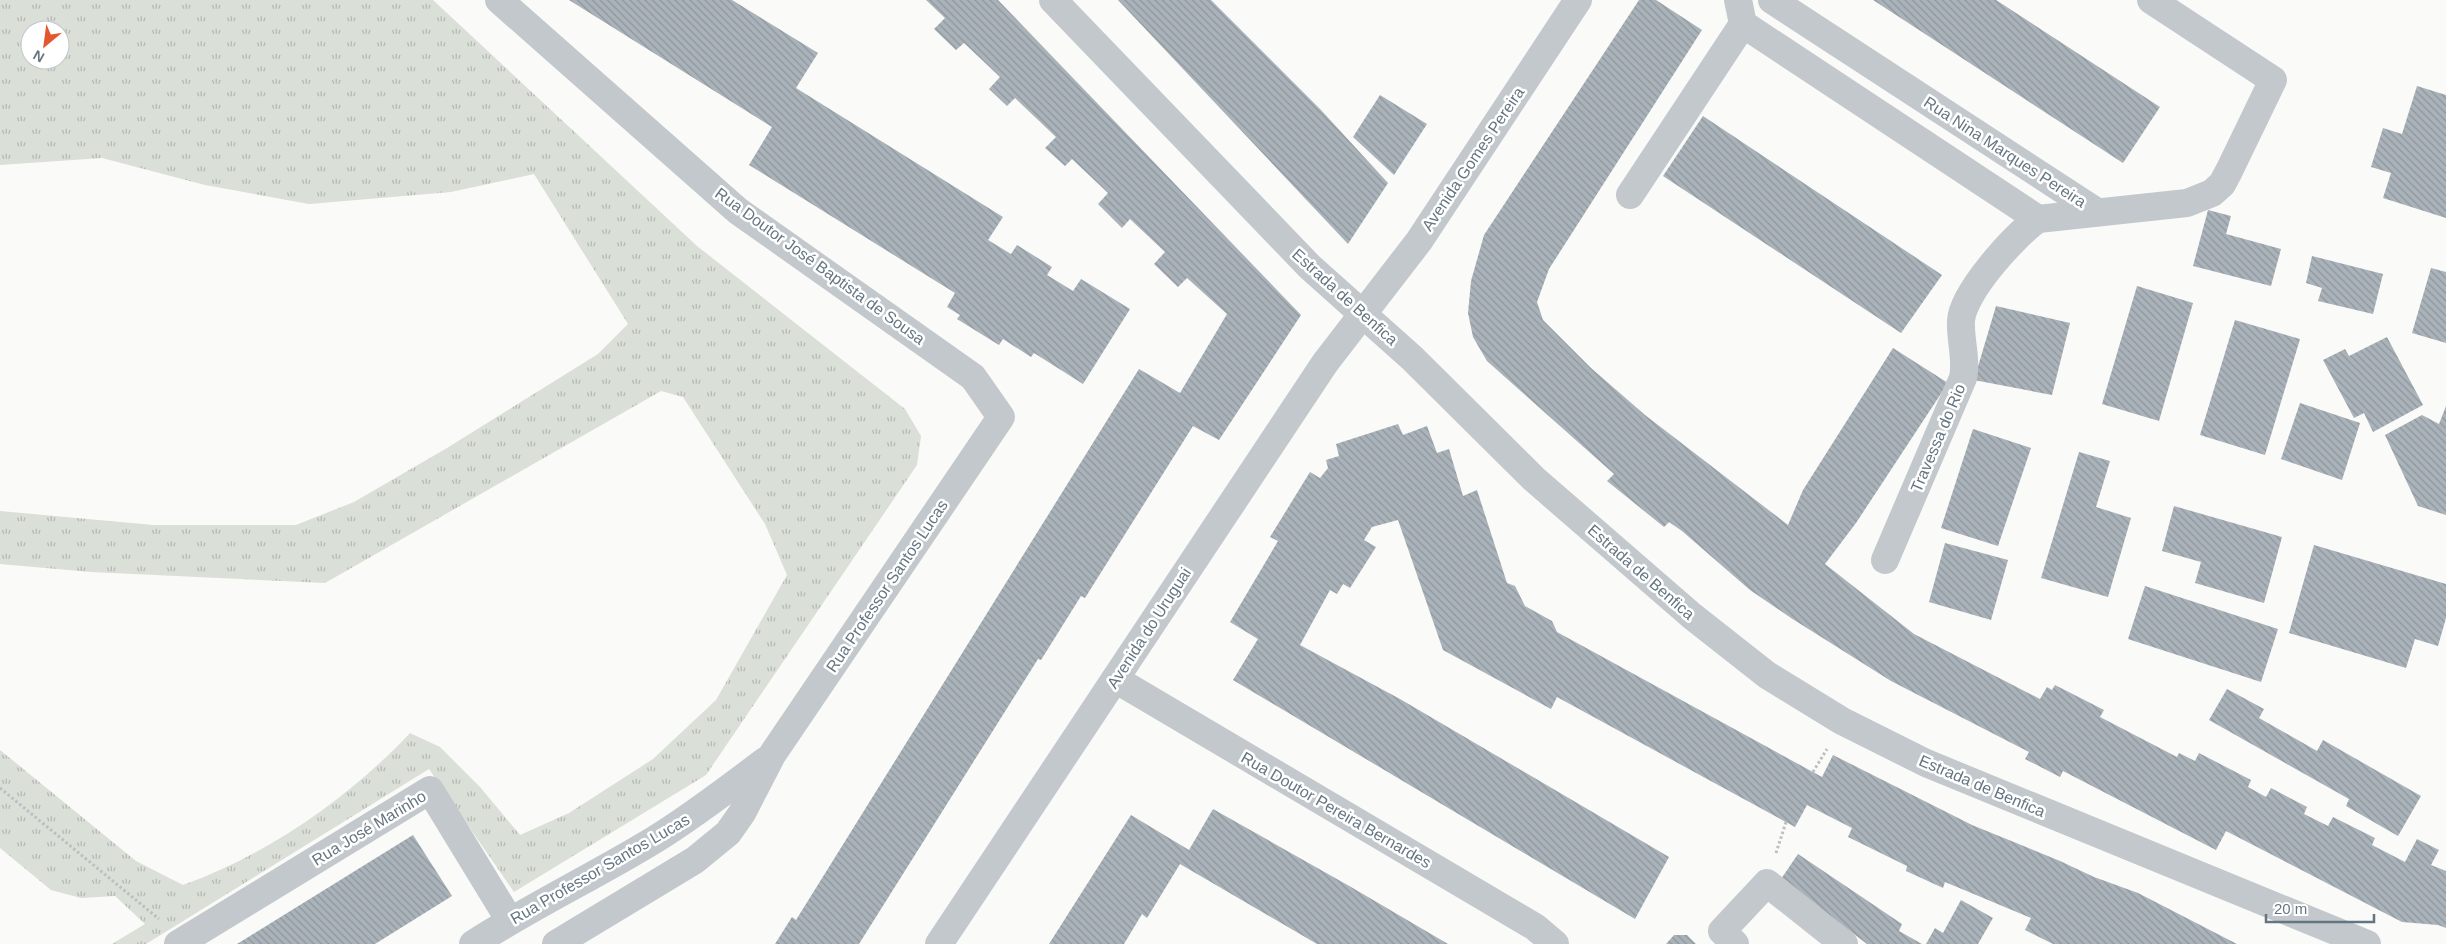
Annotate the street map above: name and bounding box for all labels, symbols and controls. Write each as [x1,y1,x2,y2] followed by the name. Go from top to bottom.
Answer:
[20,20,70,70] north arrow
[30,47,47,66] text: N
[1419,84,1528,234] street label: Avenida Gomes Pereira
[1921,93,2089,211] street label: Rua Nina Marques Pereira
[712,184,928,348] street label: Rua Doutor José Baptista de Sousa
[1289,245,1401,349] street label: Estrada de Benfica
[1908,381,1969,495] street label: Travessa do Rio
[823,497,951,675] street label: Rua Professor Santos Lucas
[1584,521,1698,623] street label: Estrada de Benfica
[1104,565,1194,691] street label: Avenida do Uruguai
[1238,749,1434,871] street label: Rua Doutor Pereira Bernardes
[1916,752,2048,820] street label: Estrada de Benfica
[309,787,429,869] street label: Rua José Marinho
[508,811,692,927] street label: Rua Professor Santos Lucas
[2266,892,2374,924] scale bar
[2274,900,2307,917] text: 20 m

